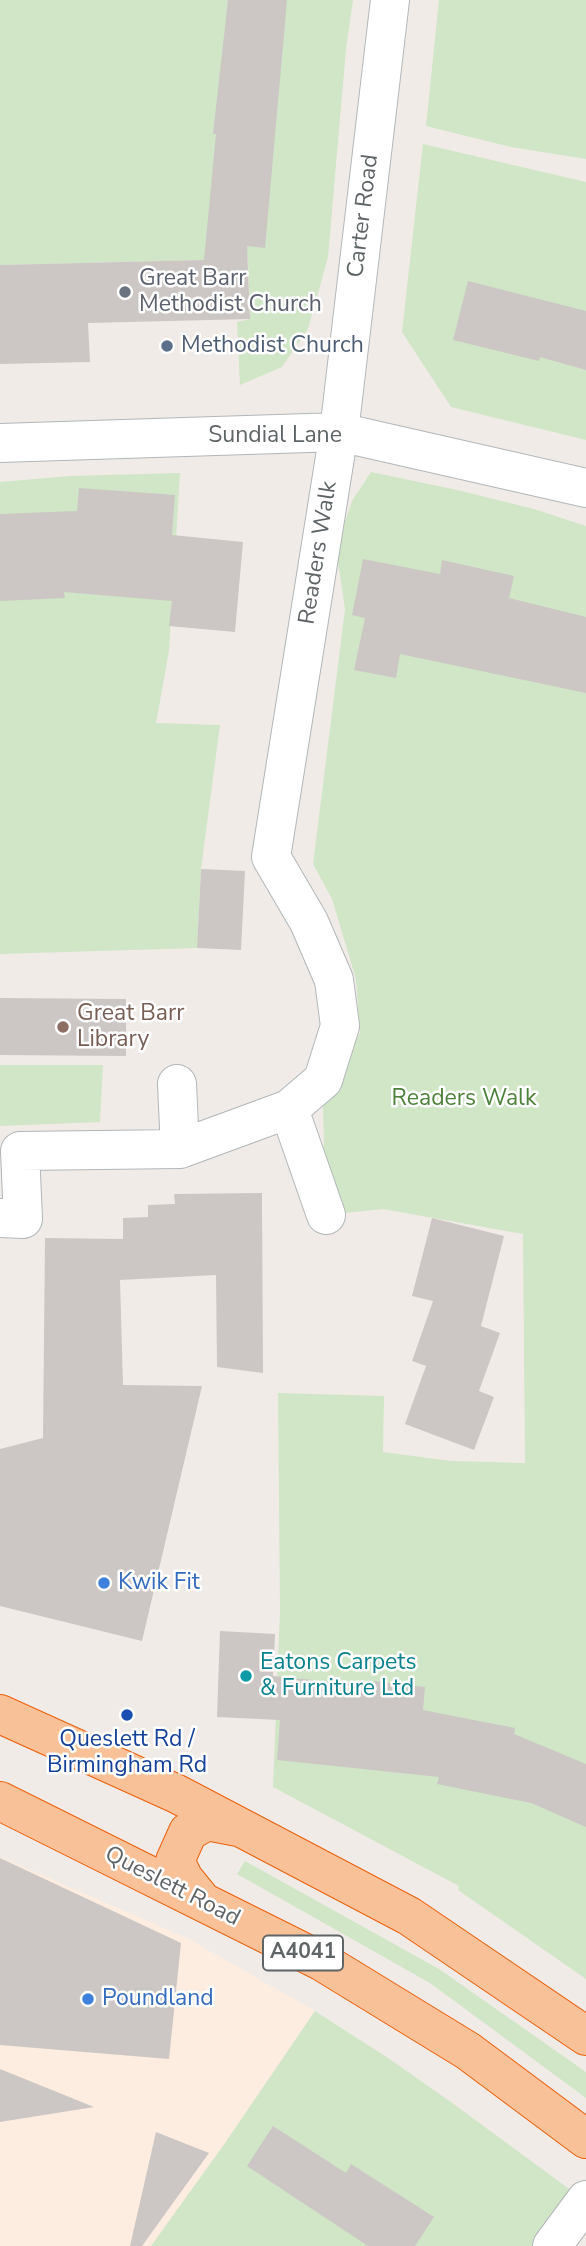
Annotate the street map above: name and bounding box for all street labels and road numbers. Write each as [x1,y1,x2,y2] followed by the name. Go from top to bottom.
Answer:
[343,153,385,279] street label: Carter Road
[208,422,342,450] street label: Sundial Lane
[294,479,344,627] street label: Readers Walk
[100,1841,244,1933] street label: Queslett Road
[263,1936,343,1970] road number: A4041

